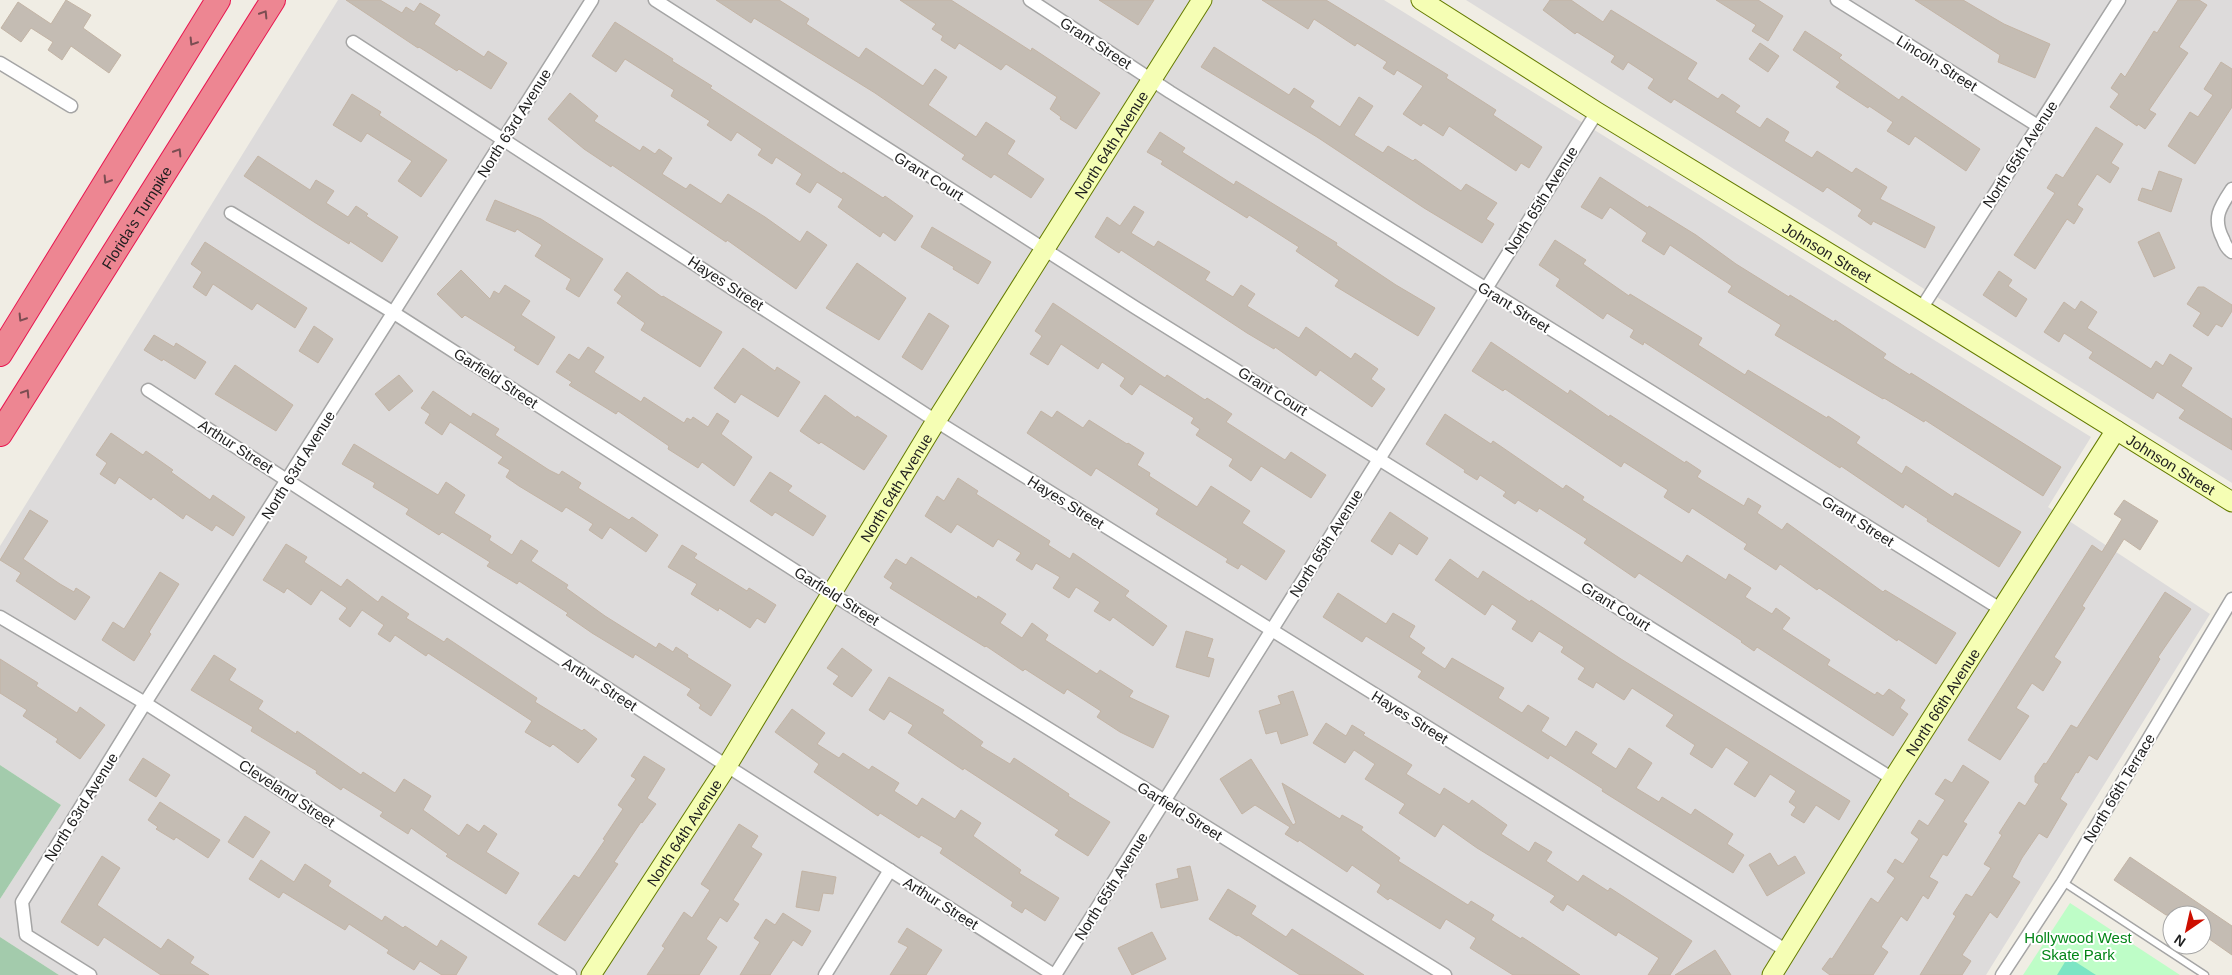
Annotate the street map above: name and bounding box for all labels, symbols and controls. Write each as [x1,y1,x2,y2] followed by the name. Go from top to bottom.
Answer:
[258,10,268,19] one-way arrow
[1057,14,1136,73] street label: Grant Street
[1894,31,1981,95] street label: Lincoln Street
[189,36,199,45] one-way arrow
[474,66,554,180] street label: North 63rd Avenue
[1071,87,1151,201] street label: North 64th Avenue
[1979,97,2061,211] street label: North 65th Avenue
[1501,143,1581,257] street label: North 65th Avenue
[171,148,181,157] one-way arrow
[891,148,967,204] street label: Grant Court
[98,163,175,272] street label: Florida's Turnpike
[104,174,114,183] one-way arrow
[1780,218,1875,286] street label: Johnson Street
[685,252,768,314] street label: Hayes Street
[1475,278,1554,336] street label: Grant Street
[19,313,29,322] one-way arrow
[451,345,542,412] street label: Garfield Street
[1235,363,1311,419] street label: Grant Court
[20,389,29,399] one-way arrow
[258,408,338,522] street label: North 63rd Avenue
[196,416,277,477] street label: Arthur Street
[856,430,935,545] street label: North 64th Avenue
[2124,430,2219,498] street label: Johnson Street
[1025,472,1108,533] street label: Hayes Street
[1286,486,1366,600] street label: North 65th Avenue
[1819,492,1898,550] street label: Grant Street
[791,563,883,629] street label: Garfield Street
[1578,578,1654,634] street label: Grant Court
[1902,645,1983,759] street label: North 66th Avenue
[560,654,641,715] street label: Arthur Street
[1369,687,1452,748] street label: Hayes Street
[2080,730,2158,846] street label: North 66th Terrace
[41,750,121,864] street label: North 63rd Avenue
[236,756,339,831] street label: Cleveland Street
[643,776,725,889] street label: North 64th Avenue
[1134,778,1226,844] street label: Garfield Street
[1071,829,1151,943] street label: North 65th Avenue
[900,873,982,933] street label: Arthur Street
[2162,905,2212,955] north arrow
[2024,929,2132,963] park label: Hollywood West Skate Park
[2171,931,2188,950] text: N

